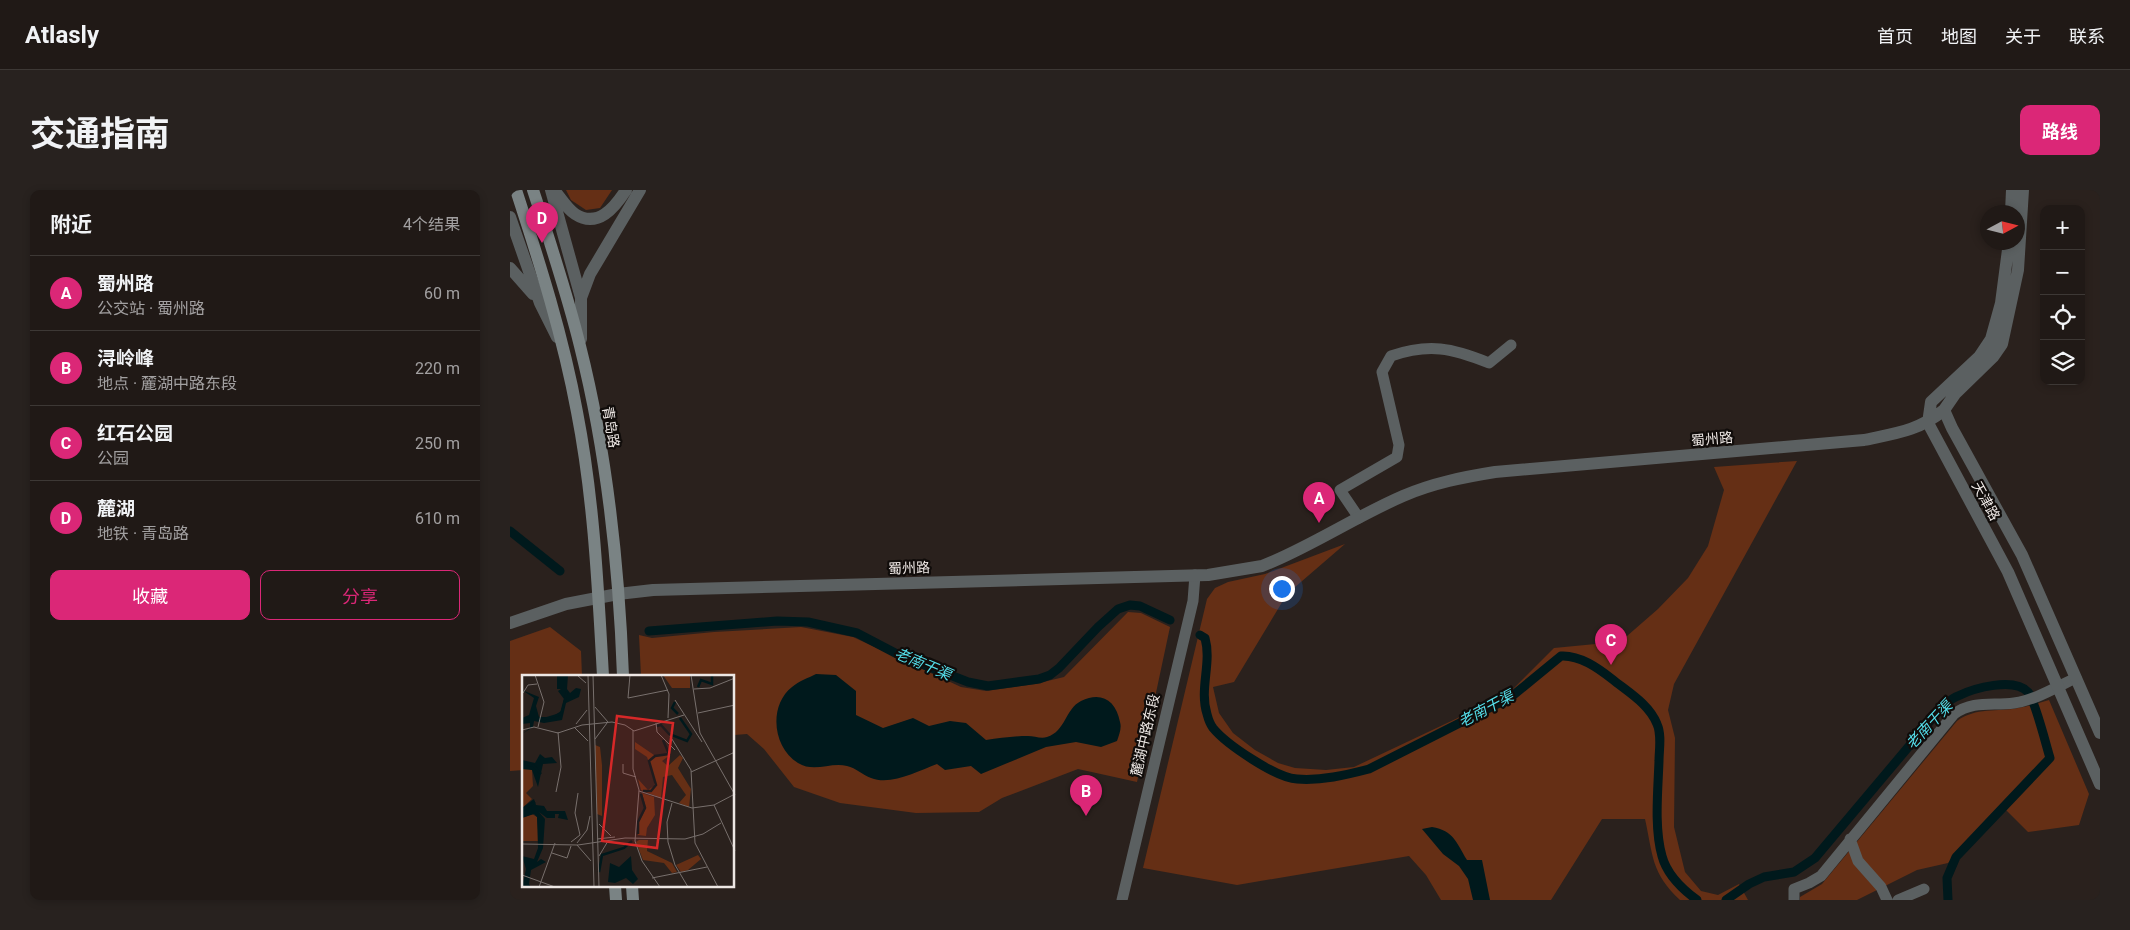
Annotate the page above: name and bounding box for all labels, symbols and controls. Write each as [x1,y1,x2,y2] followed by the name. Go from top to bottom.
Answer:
[25,21,99,49] text: Atlasly
[1877,26,1913,47] text: 首页
[1941,26,1977,47] text: 地图
[2005,26,2041,47] text: 关于
[2069,26,2105,47] text: 联系
[2020,105,2100,155] button: 路线
[30,114,170,155] text: 交通指南
[526,202,558,243] pin: D
[1980,205,2025,250] north arrow
[2040,205,2085,385] map controls
[2040,205,2085,250] button: +
[50,213,92,237] text: 附近
[403,215,460,234] text: 4个结果
[2040,250,2085,295] button: −
[97,272,154,295] text: 蜀州路
[61,284,71,303] text: A
[424,284,460,303] text: 60 m
[2040,295,2085,340] button: locate
[97,299,205,318] text: 公交站 · 蜀州路
[2040,340,2085,385] button: layers
[97,347,154,370] text: 浔岭峰
[61,359,71,378] text: B
[415,359,460,378] text: 220 m
[97,374,237,393] text: 地点 · 麓湖中路东段
[599,405,623,449] street label: 青岛路
[97,422,173,445] text: 红石公园
[1690,429,1734,449] street label: 蜀州路
[61,434,71,453] text: C
[415,434,460,453] text: 250 m
[97,449,129,468] text: 公园
[1969,479,2003,523] street label: 天津路
[1303,482,1335,523] pin: A
[97,497,135,520] text: 麓湖
[61,509,71,528] text: D
[415,509,460,528] text: 610 m
[97,524,189,543] text: 地铁 · 青岛路
[888,559,930,577] street label: 蜀州路
[50,570,250,620] button: 收藏
[260,570,460,620] button: 分享
[1269,576,1295,602] your location
[1595,624,1627,665] pin: C
[892,644,956,685] water label: 老南干渠
[522,675,735,888] inset map
[1455,686,1518,731] water label: 老南干渠
[1128,692,1162,778] street label: 麓湖中路东段
[1902,695,1957,753] water label: 老南干渠
[1070,775,1102,816] pin: B

